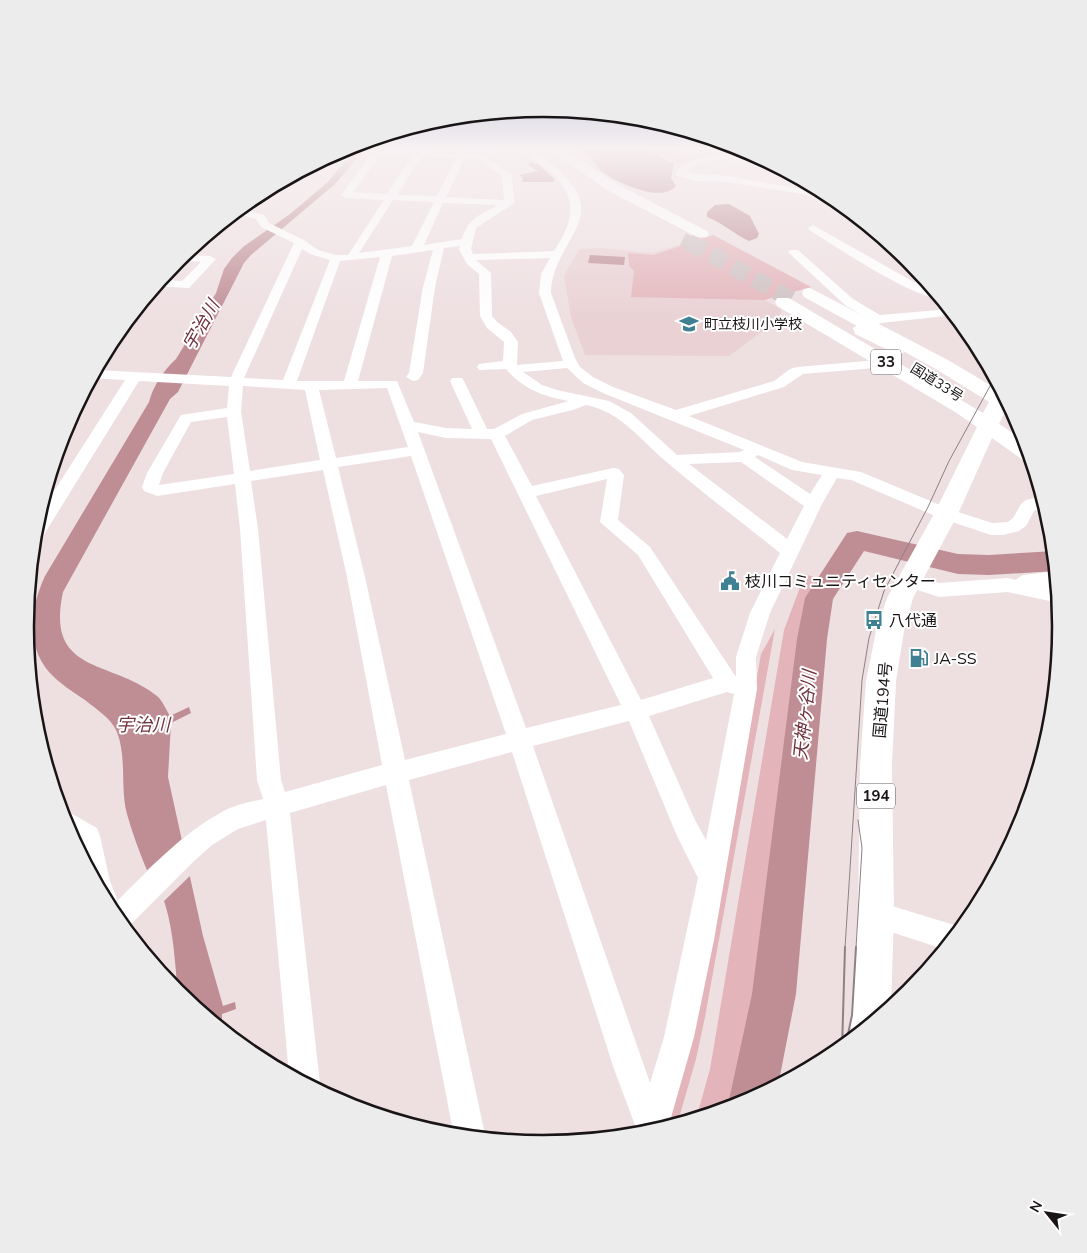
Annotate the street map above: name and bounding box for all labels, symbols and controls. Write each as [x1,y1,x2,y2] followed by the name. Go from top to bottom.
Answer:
[177,294,226,354] water label: 宇治川
[678,313,700,335] school or university icon: 町立枝川小学校
[704,315,802,334] place label: 町立枝川小学校
[871,350,901,374] road number: 33
[907,359,967,406] street label: 国道33号
[719,570,741,592] public building icon: 枝川コミュニティセンター
[745,571,936,593] place label: 枝川コミュニティセンター
[863,609,885,631] bus stop icon: 八代通
[889,610,937,632] place label: 八代通
[908,647,930,669] fuel station icon: JA-SS
[933,648,977,670] place label: JA-SS
[869,661,897,739] street label: 国道194号
[788,667,822,761] water label: 天神ヶ谷川
[116,713,172,737] water label: 宇治川
[857,784,895,808] road number: 194
[1022,1188,1072,1238] north arrow
[1025,1197,1047,1216] text: N

